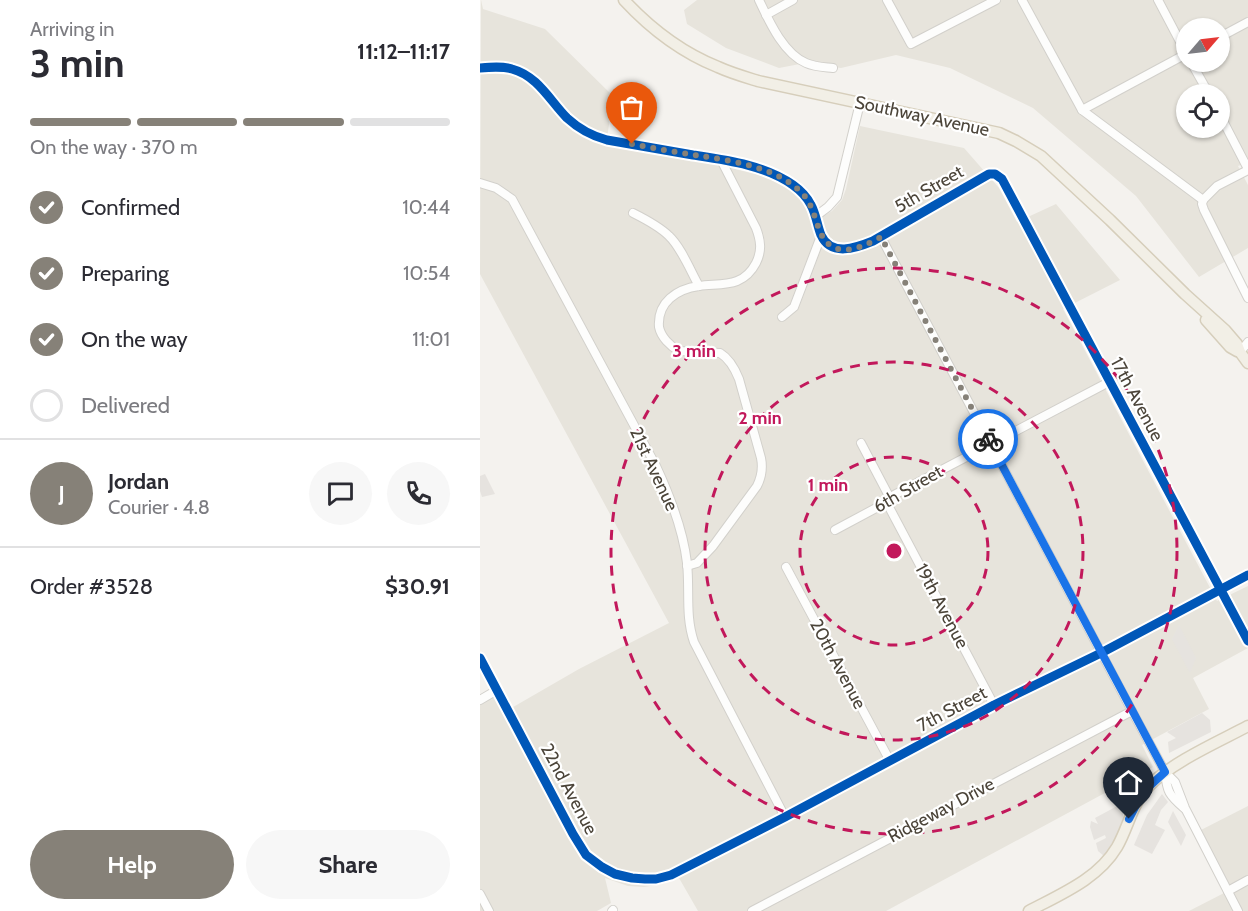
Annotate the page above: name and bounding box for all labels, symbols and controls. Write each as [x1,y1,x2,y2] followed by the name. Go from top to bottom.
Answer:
[30,17,114,41] text: Arriving in
[1176,18,1230,72] north arrow
[1176,18,1230,138] map controls
[357,38,450,65] text: 11:12–11:17
[30,39,125,87] text: 3 min
[606,82,657,144] pin
[1176,84,1230,138] button: locate
[615,91,648,124] icon: bag
[853,91,991,141] street label: Southway Avenue
[30,135,197,159] text: On the way · 370 m
[891,161,967,217] street label: 5th Street
[30,191,63,224] icon: check
[81,194,180,221] text: Confirmed
[402,195,450,219] text: 10:44
[30,257,63,290] icon: check
[81,260,169,287] text: Preparing
[403,261,450,285] text: 10:54
[30,323,63,356] icon: check
[81,326,188,353] text: On the way
[412,327,450,351] text: 11:01
[672,340,716,362] text: 3 min
[1106,353,1168,445] street label: 17th Avenue
[81,392,170,419] text: Delivered
[738,407,782,429] text: 2 min
[958,409,1018,469] courier
[972,423,1005,456] icon: bike
[625,424,683,514] street label: 21st Avenue
[869,460,947,518] street label: 6th Street
[309,462,372,525] button: chat
[387,462,450,525] button: phone
[108,468,169,495] text: Jordan
[808,474,848,496] text: 1 min
[58,480,65,507] text: J
[108,495,210,519] text: Courier · 4.8
[884,541,904,561] centre of rings
[910,560,974,652] street label: 19th Avenue
[30,573,153,600] text: Order #3528
[385,573,450,600] text: $30.91
[805,615,871,713] street label: 20th Avenue
[914,682,990,736] street label: 7th Street
[536,740,602,838] street label: 22nd Avenue
[1103,757,1154,819] pin
[1112,766,1145,799] icon: home
[884,773,998,847] street label: Ridgeway Drive
[30,830,234,899] button: Help
[246,830,450,899] button: Share

